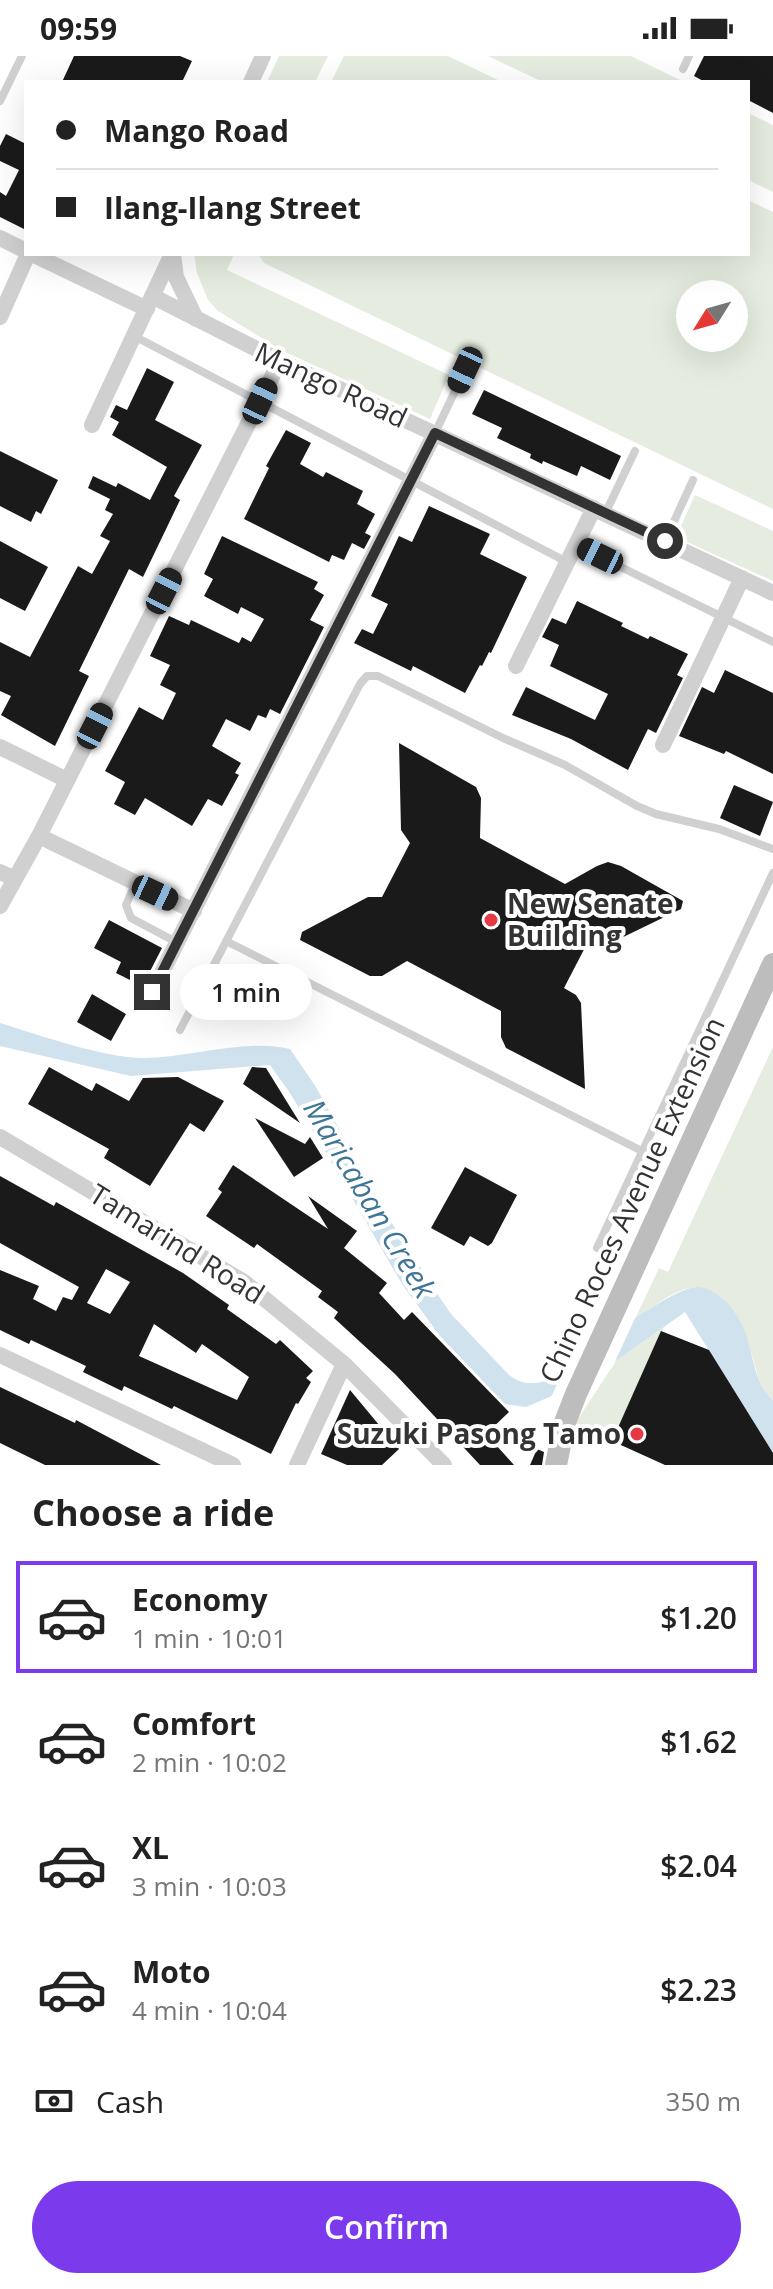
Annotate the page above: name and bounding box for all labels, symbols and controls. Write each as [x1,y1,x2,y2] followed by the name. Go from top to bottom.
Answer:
[40,8,117,49] text: 09:59
[104,110,289,151] text: Mango Road
[104,187,361,228] text: Ilang-Ilang Street
[676,280,748,352] north arrow
[676,280,748,352] map controls
[249,332,414,436] street label: Mango Road
[444,343,486,397] car
[239,374,281,428] car
[647,523,683,559] route start
[573,535,627,577] car
[142,564,186,618] car
[73,699,117,753] car
[128,872,182,914] car
[507,884,674,954] place label: New Senate Building
[482,911,500,929] marker: New Senate Building
[180,964,312,1020] callout: 1 min
[134,974,170,1010] route end
[211,974,281,1010] text: 1 min
[529,1011,733,1389] street label: Chino Roces Avenue Extension
[295,1091,447,1307] water label: Maricaban Creek
[83,1174,272,1312] street label: Tamarind Road
[337,1414,621,1452] place label: Suzuki Pasong Tamo
[628,1425,646,1443] marker: Suzuki Pasong Tamo
[32,1488,274,1537] text: Choose a ride
[132,1579,268,1620] text: Economy
[36,1581,108,1653] icon: car
[660,1597,737,1638] text: $1.20
[132,1620,287,1656] text: 1 min · 10:01
[132,1703,256,1744] text: Comfort
[36,1705,108,1777] icon: car
[660,1721,737,1762] text: $1.62
[132,1744,287,1780] text: 2 min · 10:02
[132,1827,169,1868] text: XL
[36,1829,108,1901] icon: car
[660,1845,737,1886] text: $2.04
[132,1868,287,1904] text: 3 min · 10:03
[132,1951,210,1992] text: Moto
[36,1953,108,2025] icon: car
[660,1969,737,2010] text: $2.23
[132,1992,287,2028] text: 4 min · 10:04
[32,2079,76,2123] icon: cash
[96,2081,164,2122] text: Cash
[666,2083,741,2119] text: 350 m
[32,2181,741,2273] button: Confirm

